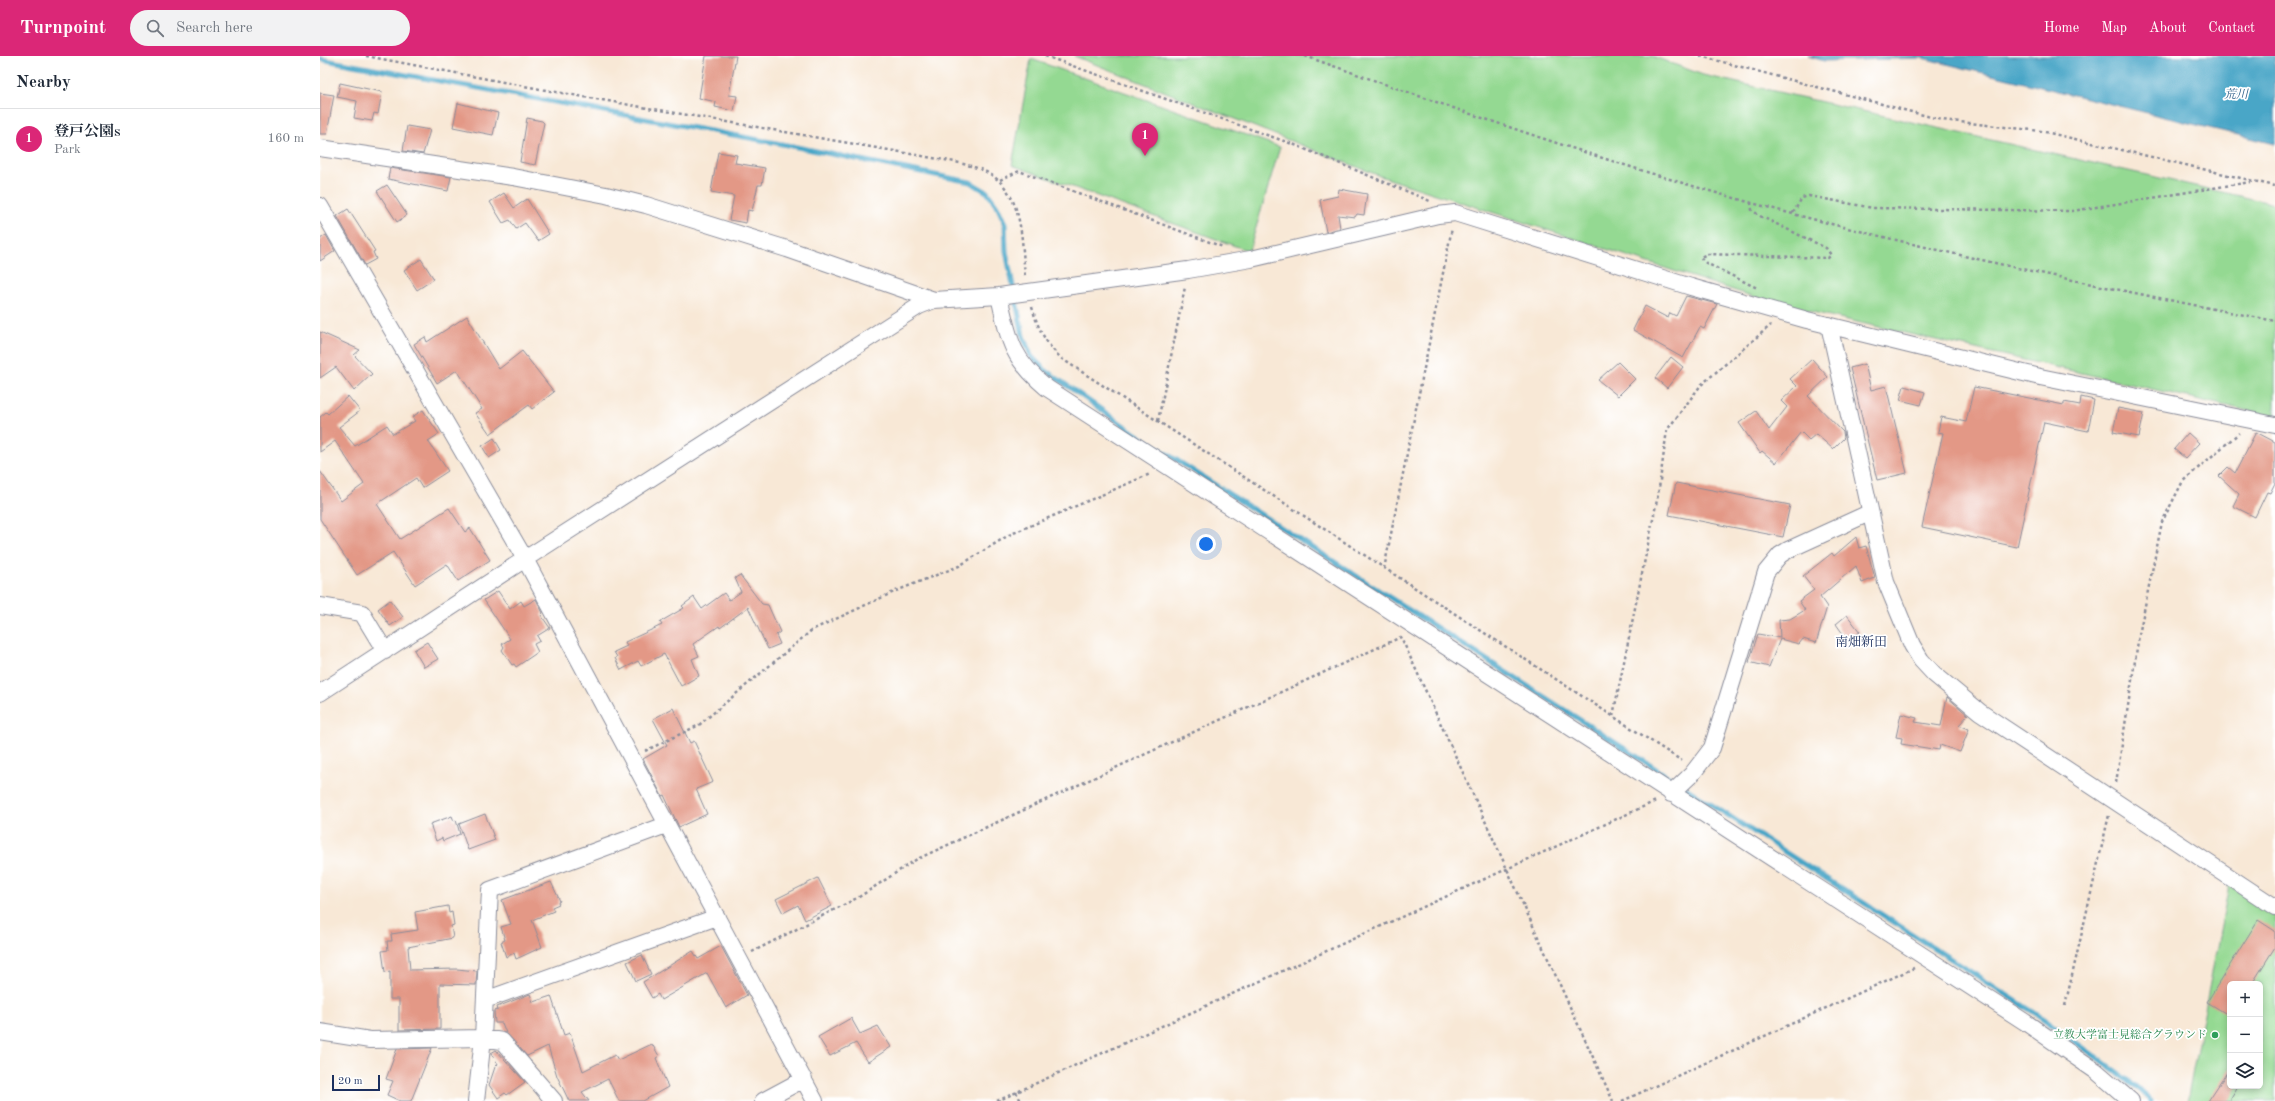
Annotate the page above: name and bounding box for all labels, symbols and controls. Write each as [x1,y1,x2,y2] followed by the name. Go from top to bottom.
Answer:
[130,10,410,46] search box
[144,17,166,39] icon: search
[20,19,106,38] text: Turnpoint
[176,21,253,36] text: Search here
[2044,21,2079,35] text: Home
[2101,21,2127,35] text: Map
[2149,21,2186,35] text: About
[2208,21,2255,35] text: Contact
[16,74,71,91] text: Nearby
[2224,87,2250,101] water label: 荒川
[1132,123,1158,156] pin: 1
[54,125,120,140] text: 登戸公園s
[25,132,33,145] text: 1
[267,132,304,145] text: 160 m
[54,143,81,156] text: Park
[1196,534,1216,554] your location
[1835,635,1887,649] district label: 南畑新田
[2227,981,2263,1089] map controls
[2227,981,2263,1017] button: +
[2227,1017,2263,1053] button: −
[2053,1028,2207,1041] place label: 立教大学富士見総合グラウンド
[2210,1030,2220,1040] marker: 立教大学富士見総合グラウンド
[2227,1053,2263,1089] button: layers
[332,1073,380,1092] scale bar
[338,1076,363,1087] text: 20 m

